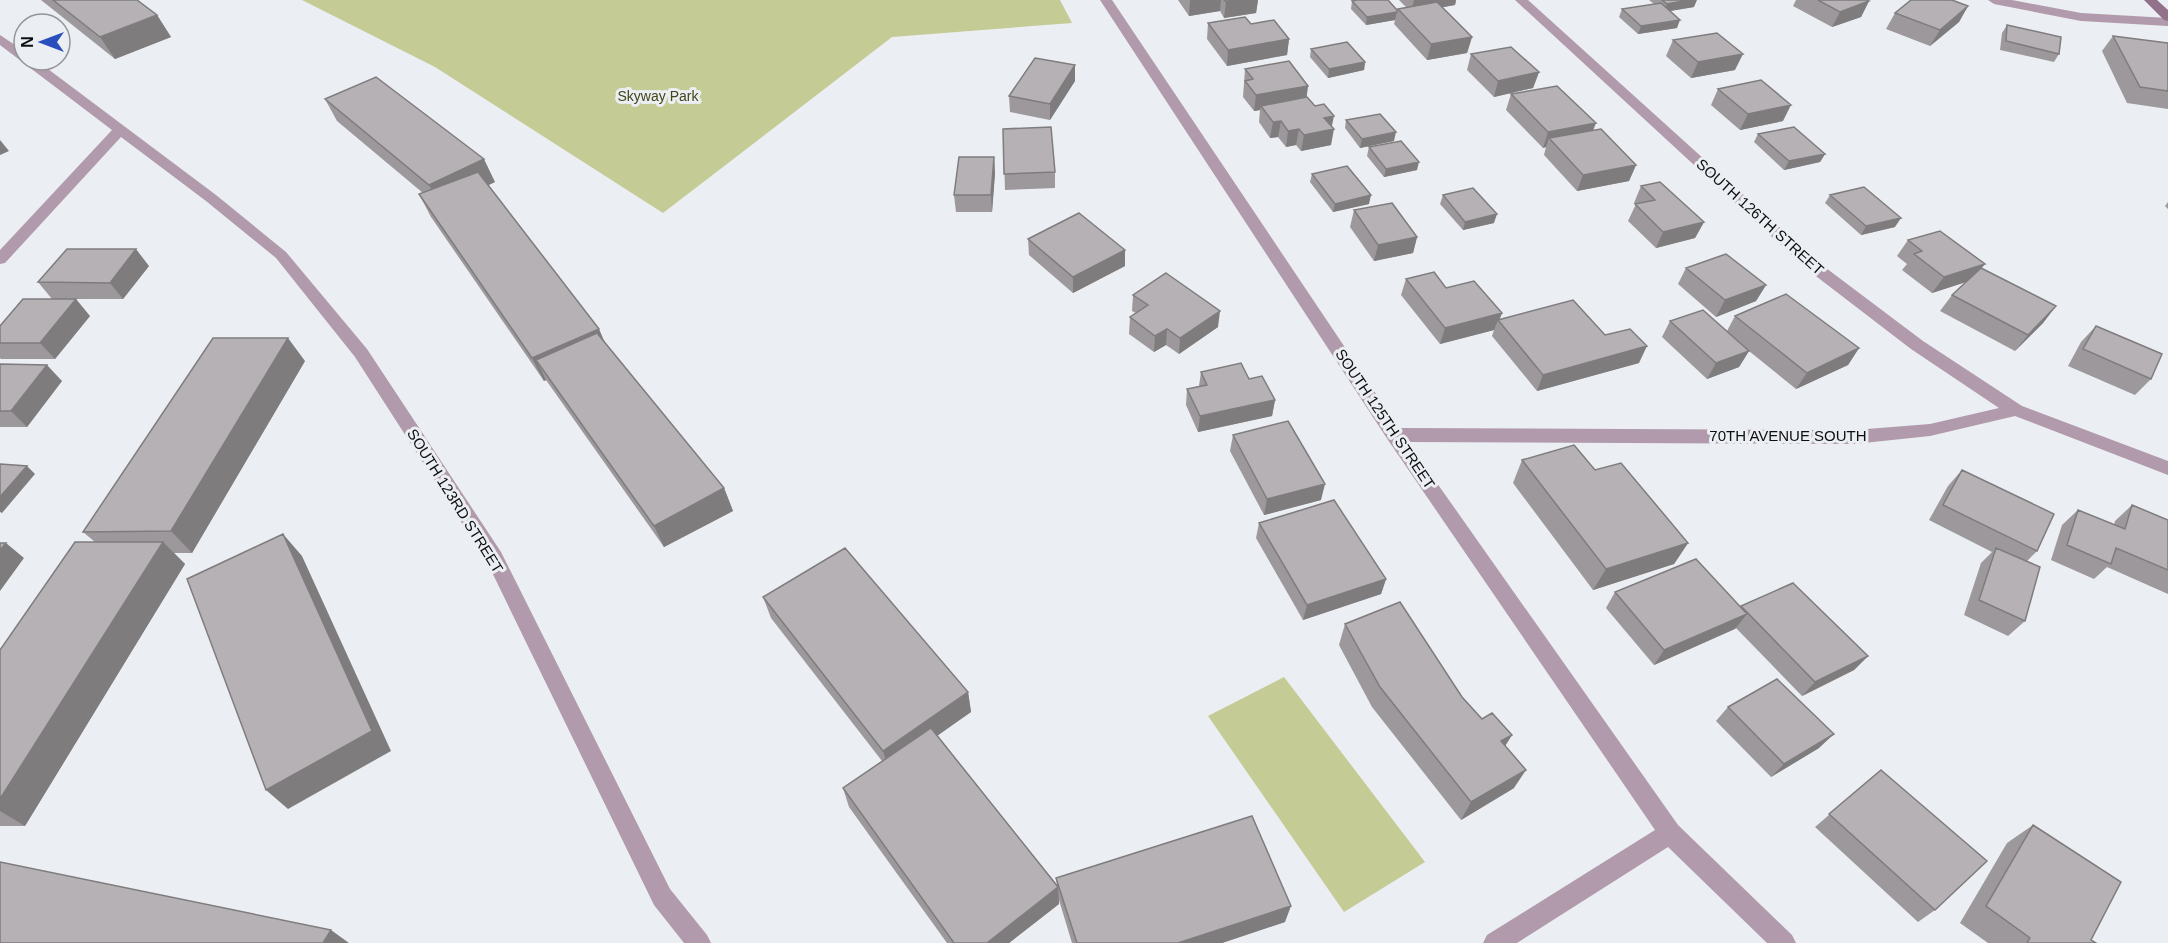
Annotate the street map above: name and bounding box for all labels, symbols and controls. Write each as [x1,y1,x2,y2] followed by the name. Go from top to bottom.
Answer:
[12,12,72,72] north arrow
[19,36,36,48] text: N
[618,88,699,104] park label: Skyway Park
[1693,155,1827,278] street label: SOUTH 126TH STREET
[1332,346,1439,492] street label: SOUTH 125TH STREET
[404,426,507,576] street label: SOUTH 123RD STREET
[1709,427,1867,444] street label: 70TH AVENUE SOUTH

